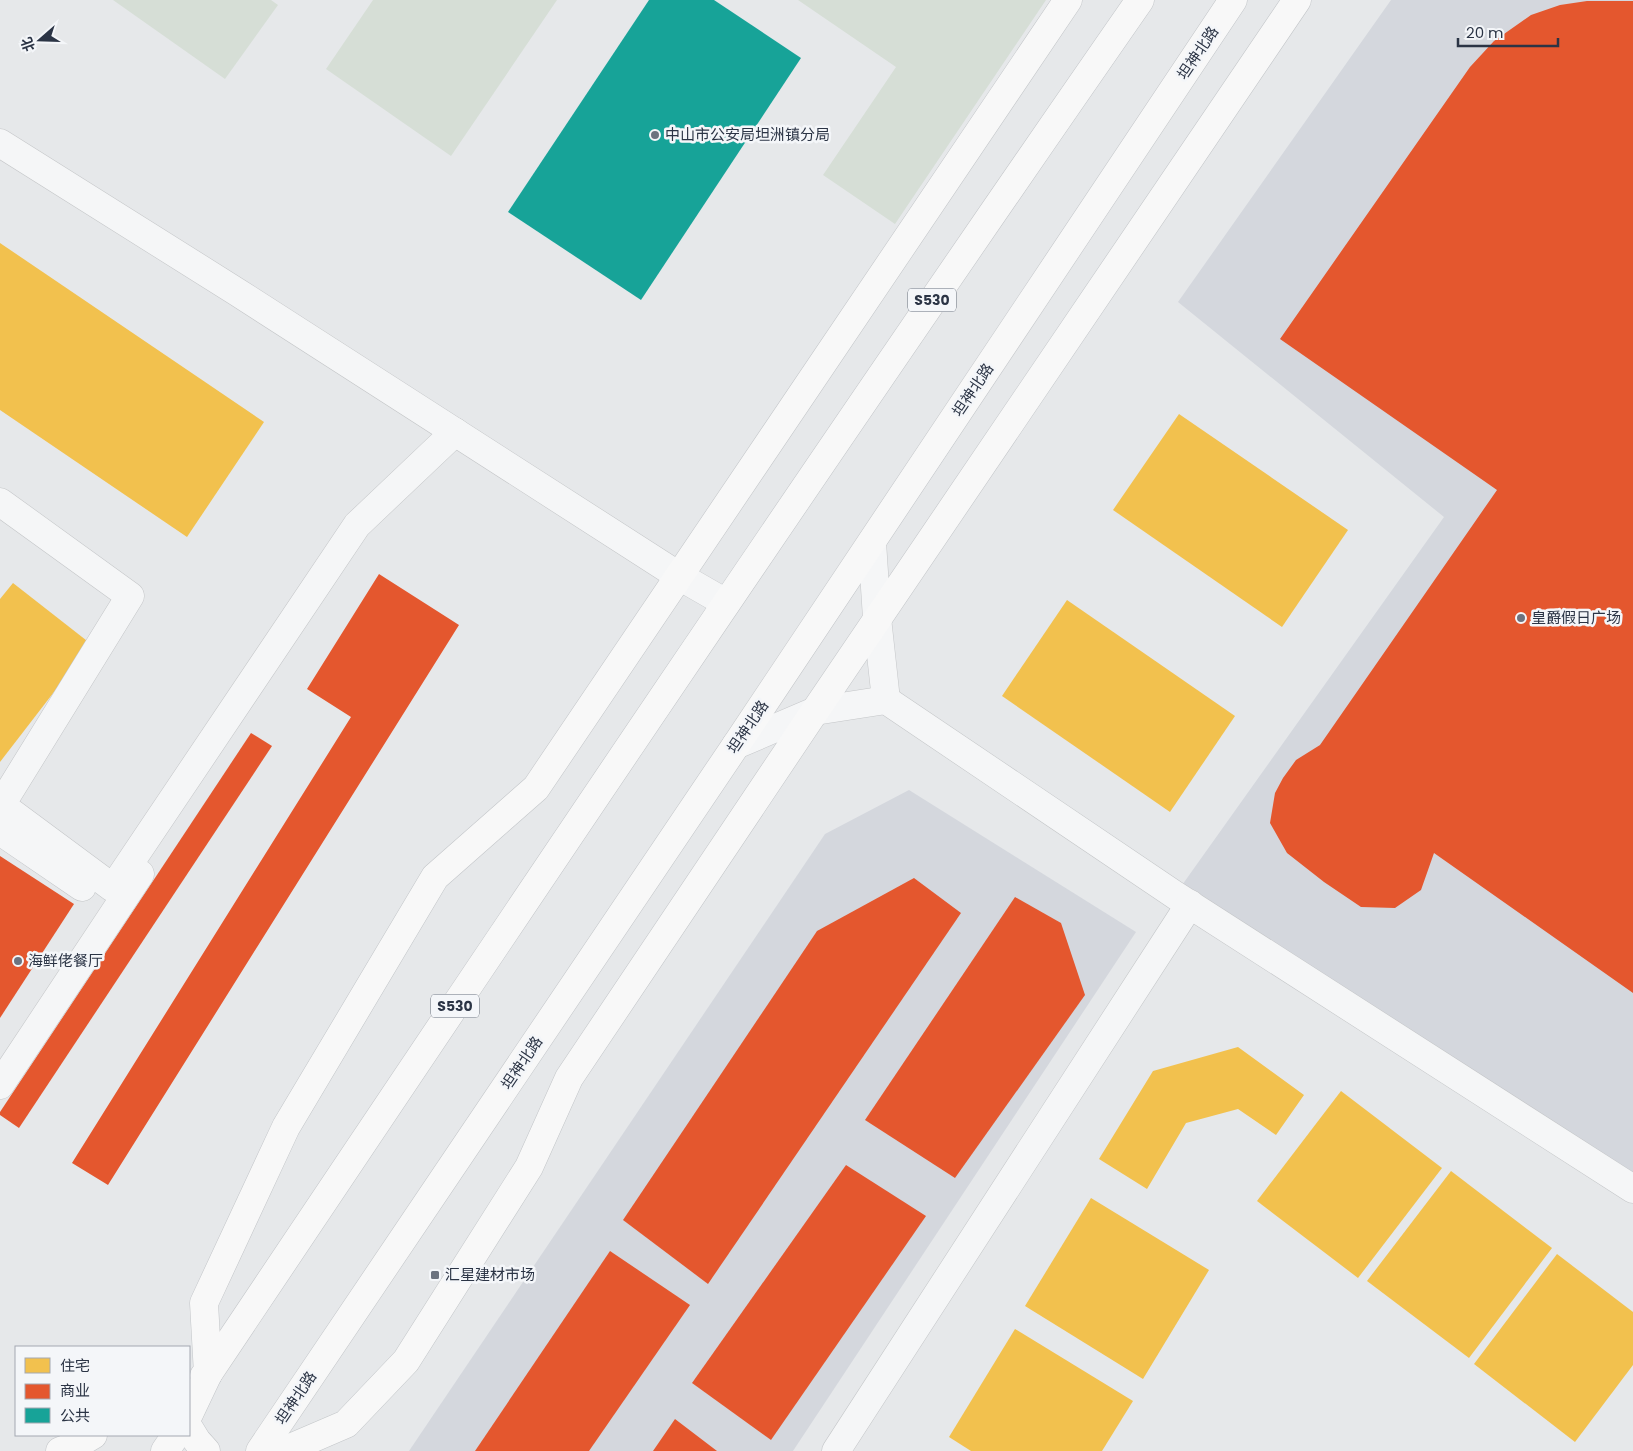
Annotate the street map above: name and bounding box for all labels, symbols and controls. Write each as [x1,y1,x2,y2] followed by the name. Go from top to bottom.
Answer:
[15,15,65,65] north arrow
[1458,15,1558,47] scale bar
[1172,22,1223,83] street label: 坦神北路
[1466,22,1504,43] text: 20 m
[16,34,40,54] text: 北
[665,124,830,145] place label: 中山市公安局坦洲镇分局
[649,129,661,141] marker: 中山市公安局坦洲镇分局
[908,288,956,312] road number: S530
[947,359,998,420] street label: 坦神北路
[1531,607,1621,628] place label: 皇爵假日广场
[1515,612,1527,624] marker: 皇爵假日广场
[722,696,773,757] street label: 坦神北路
[28,950,103,971] place label: 海鲜佬餐厅
[12,955,24,967] marker: 海鲜佬餐厅
[431,994,479,1018] road number: S530
[496,1032,547,1093] street label: 坦神北路
[445,1264,535,1285] place label: 汇星建材市场
[429,1269,441,1281] marker: 汇星建材市场
[15,1346,190,1436] legend
[60,1355,90,1376] text: 住宅
[270,1367,321,1428] street label: 坦神北路
[60,1380,90,1401] text: 商业
[60,1405,90,1426] text: 公共

